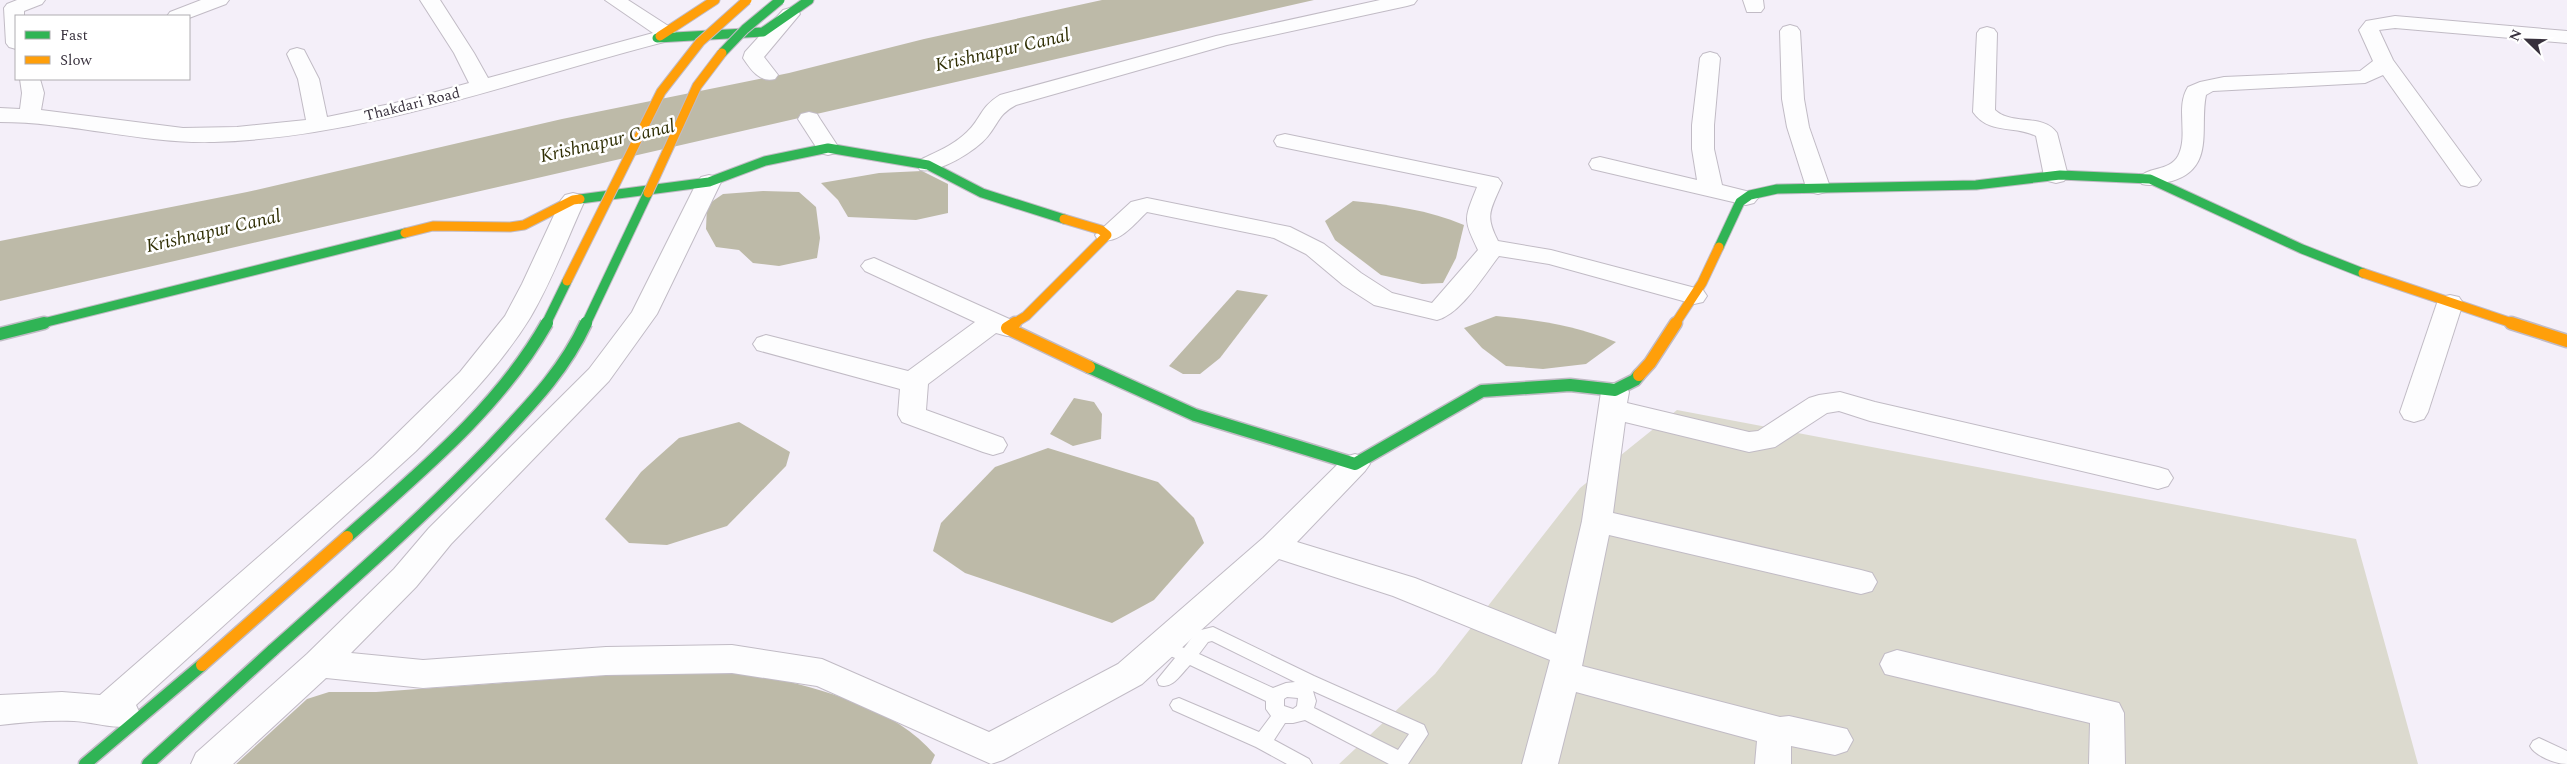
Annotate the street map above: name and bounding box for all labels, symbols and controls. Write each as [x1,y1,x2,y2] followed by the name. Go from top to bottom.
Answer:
[15,15,190,80] legend
[2502,15,2552,65] north arrow
[932,21,1073,80] water label: Krishnapur Canal
[60,24,88,47] text: Fast
[2504,26,2527,44] text: N
[60,49,92,72] text: Slow
[362,81,462,128] street label: Thakdari Road
[537,112,678,171] water label: Krishnapur Canal
[143,202,284,261] water label: Krishnapur Canal

